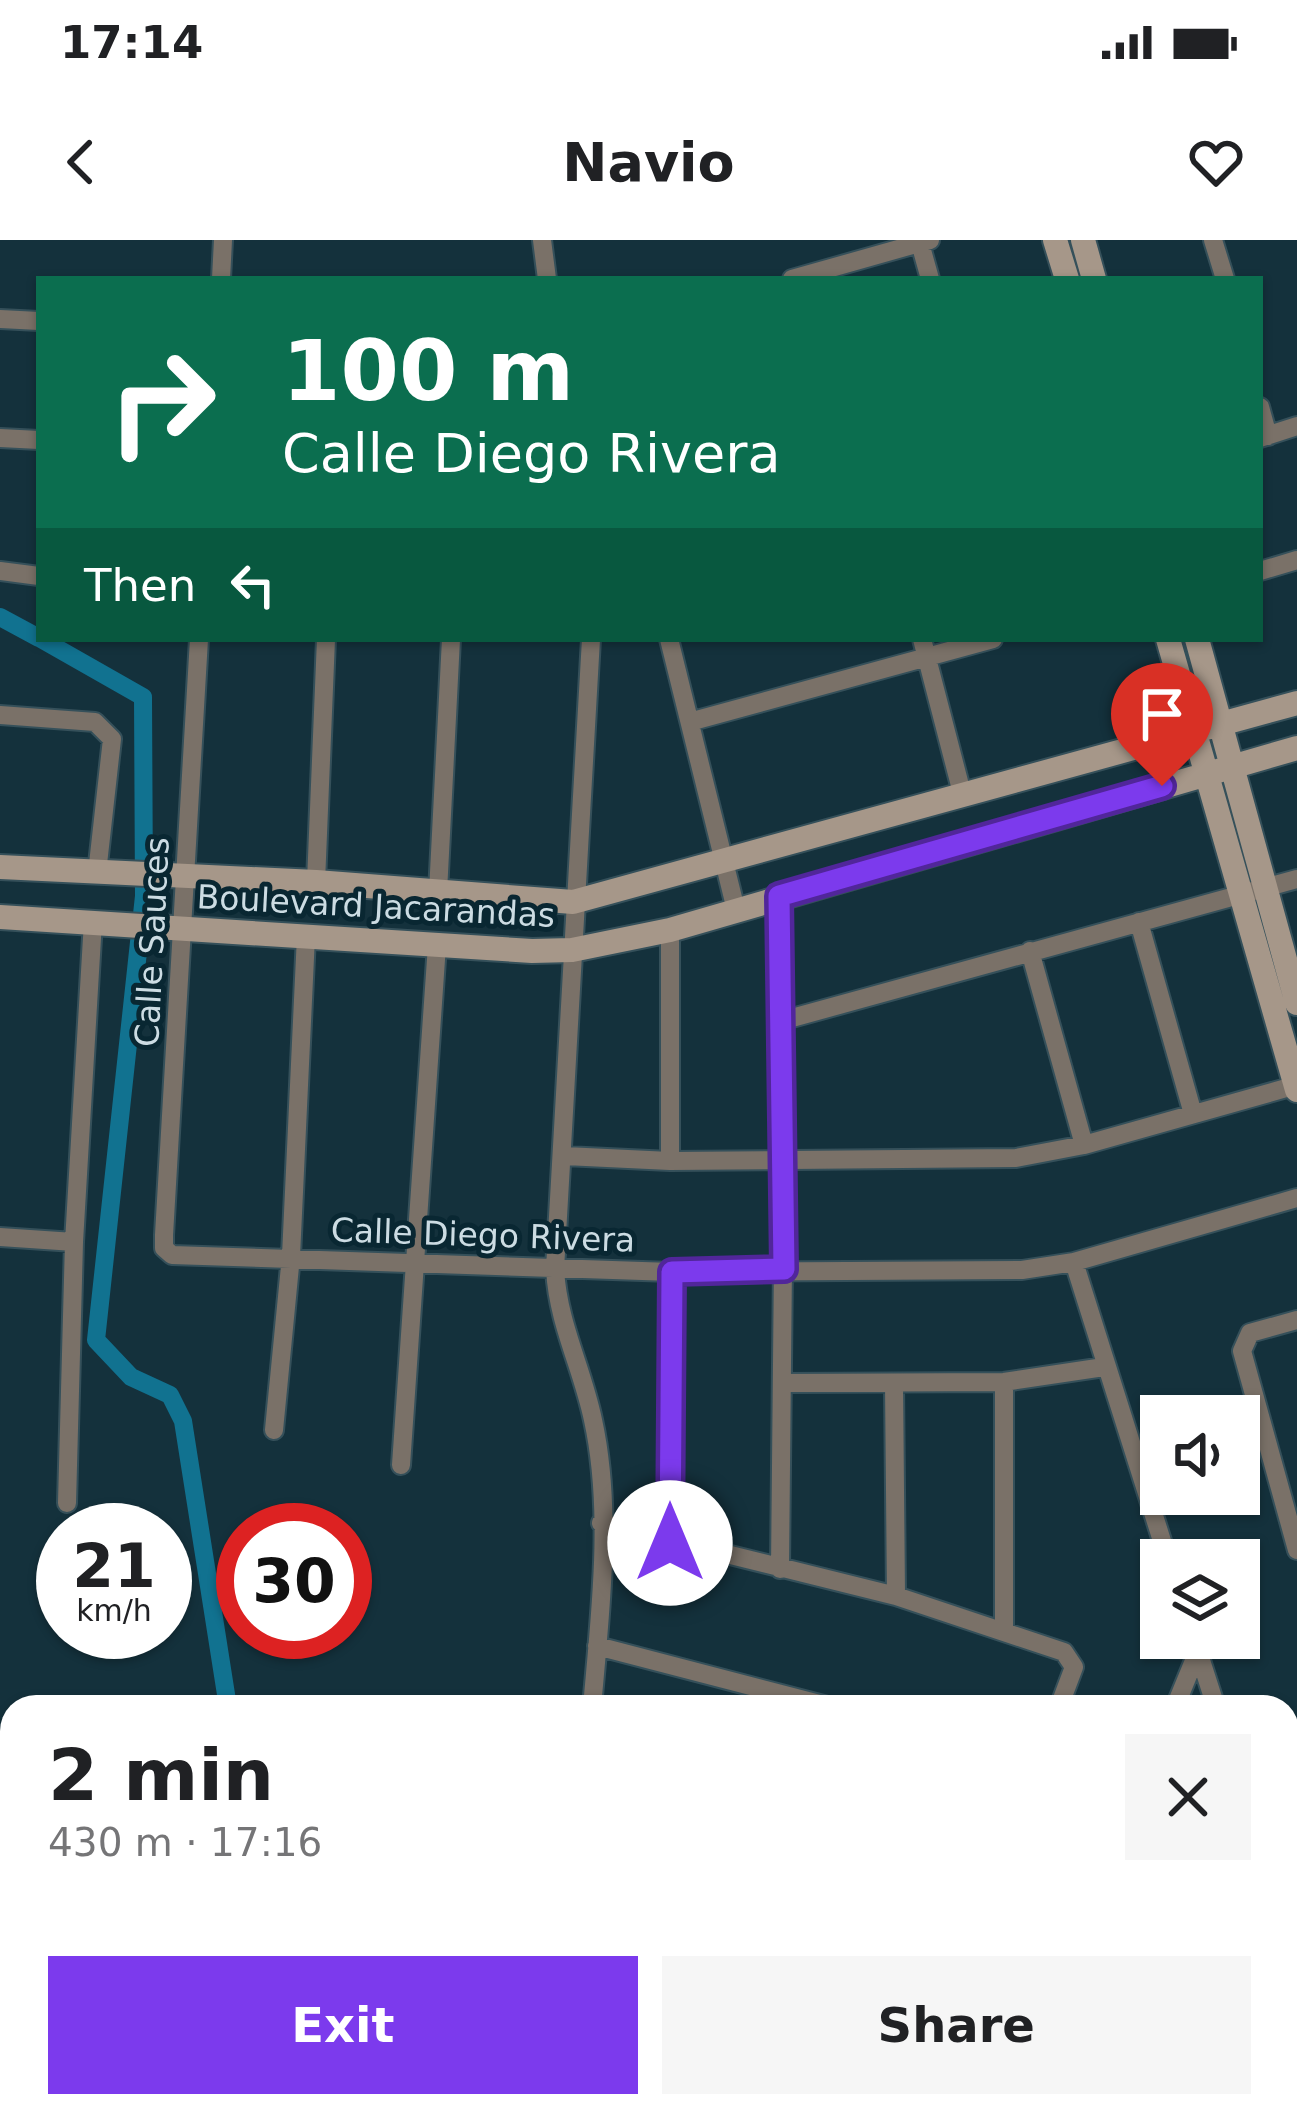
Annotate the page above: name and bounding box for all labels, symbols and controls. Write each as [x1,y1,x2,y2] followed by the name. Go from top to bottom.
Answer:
[60,16,203,69] text: 17:14
[48,129,114,195] icon: back
[1183,129,1249,195] icon: heart
[562,131,735,194] text: Navio
[282,322,574,420] text: 100 m
[84,324,240,480] icon: right
[282,422,780,485] text: Calle Diego Rivera
[220,552,286,618] icon: left
[84,559,196,612] text: Then
[1111,663,1213,786] pin
[1129,681,1195,747] icon: arrive
[127,836,177,1048] street label: Calle Sauces
[196,877,556,935] street label: Boulevard Jacarandas
[330,1210,636,1260] street label: Calle Diego Rivera
[1140,1395,1260,1659] map controls
[1140,1395,1260,1515] button: sound
[607,1480,733,1606] position arrow
[216,1503,372,1659] speed limit sign: 30
[72,1531,156,1601] text: 21
[1140,1539,1260,1659] button: layers
[76,1593,152,1628] text: km/h
[48,1733,274,1817] text: 2 min
[1125,1734,1251,1860] button: close
[48,1820,322,1865] text: 430 m · 17:16
[48,1956,638,2094] button: Exit
[662,1956,1251,2094] button: Share

